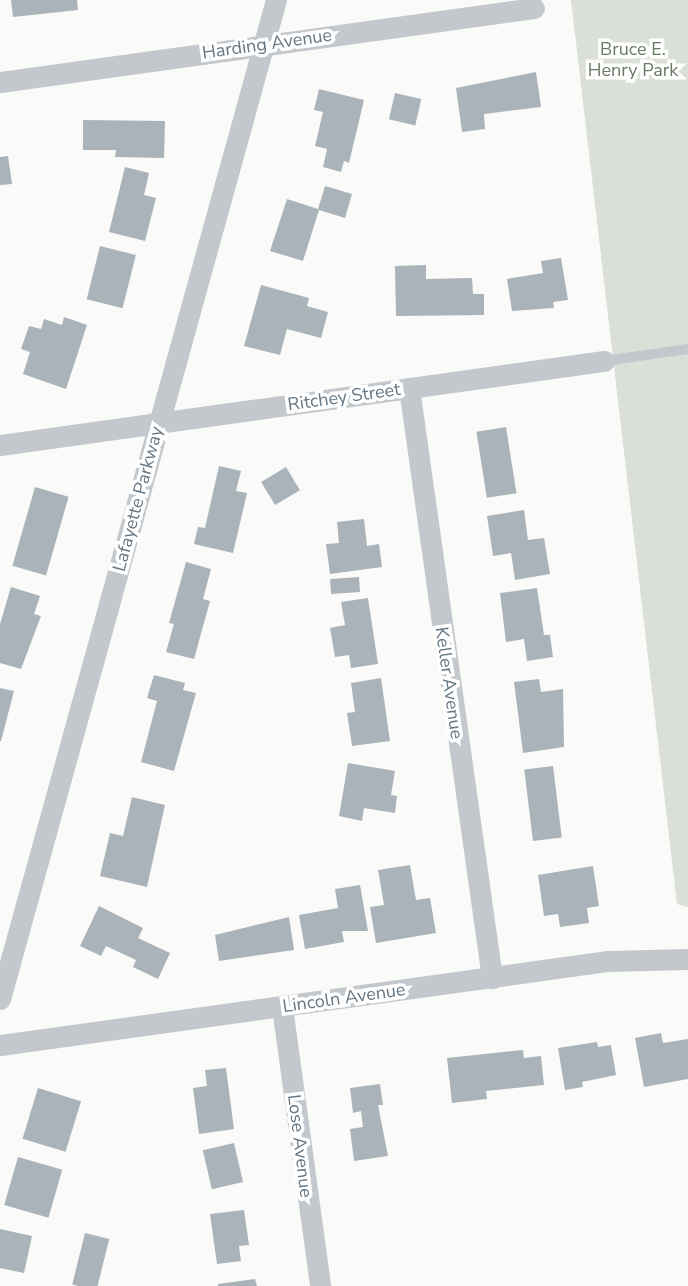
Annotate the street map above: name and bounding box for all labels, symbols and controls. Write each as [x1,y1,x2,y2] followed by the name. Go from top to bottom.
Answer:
[201,24,333,64] street label: Harding Avenue
[588,39,678,82] park label: Bruce E. Henry Park
[286,378,402,416] street label: Ritchey Street
[108,424,168,574] street label: Lafayette Parkway
[430,626,468,740] street label: Keller Avenue
[281,979,407,1017] street label: Lincoln Avenue
[283,1093,317,1199] street label: Lose Avenue

